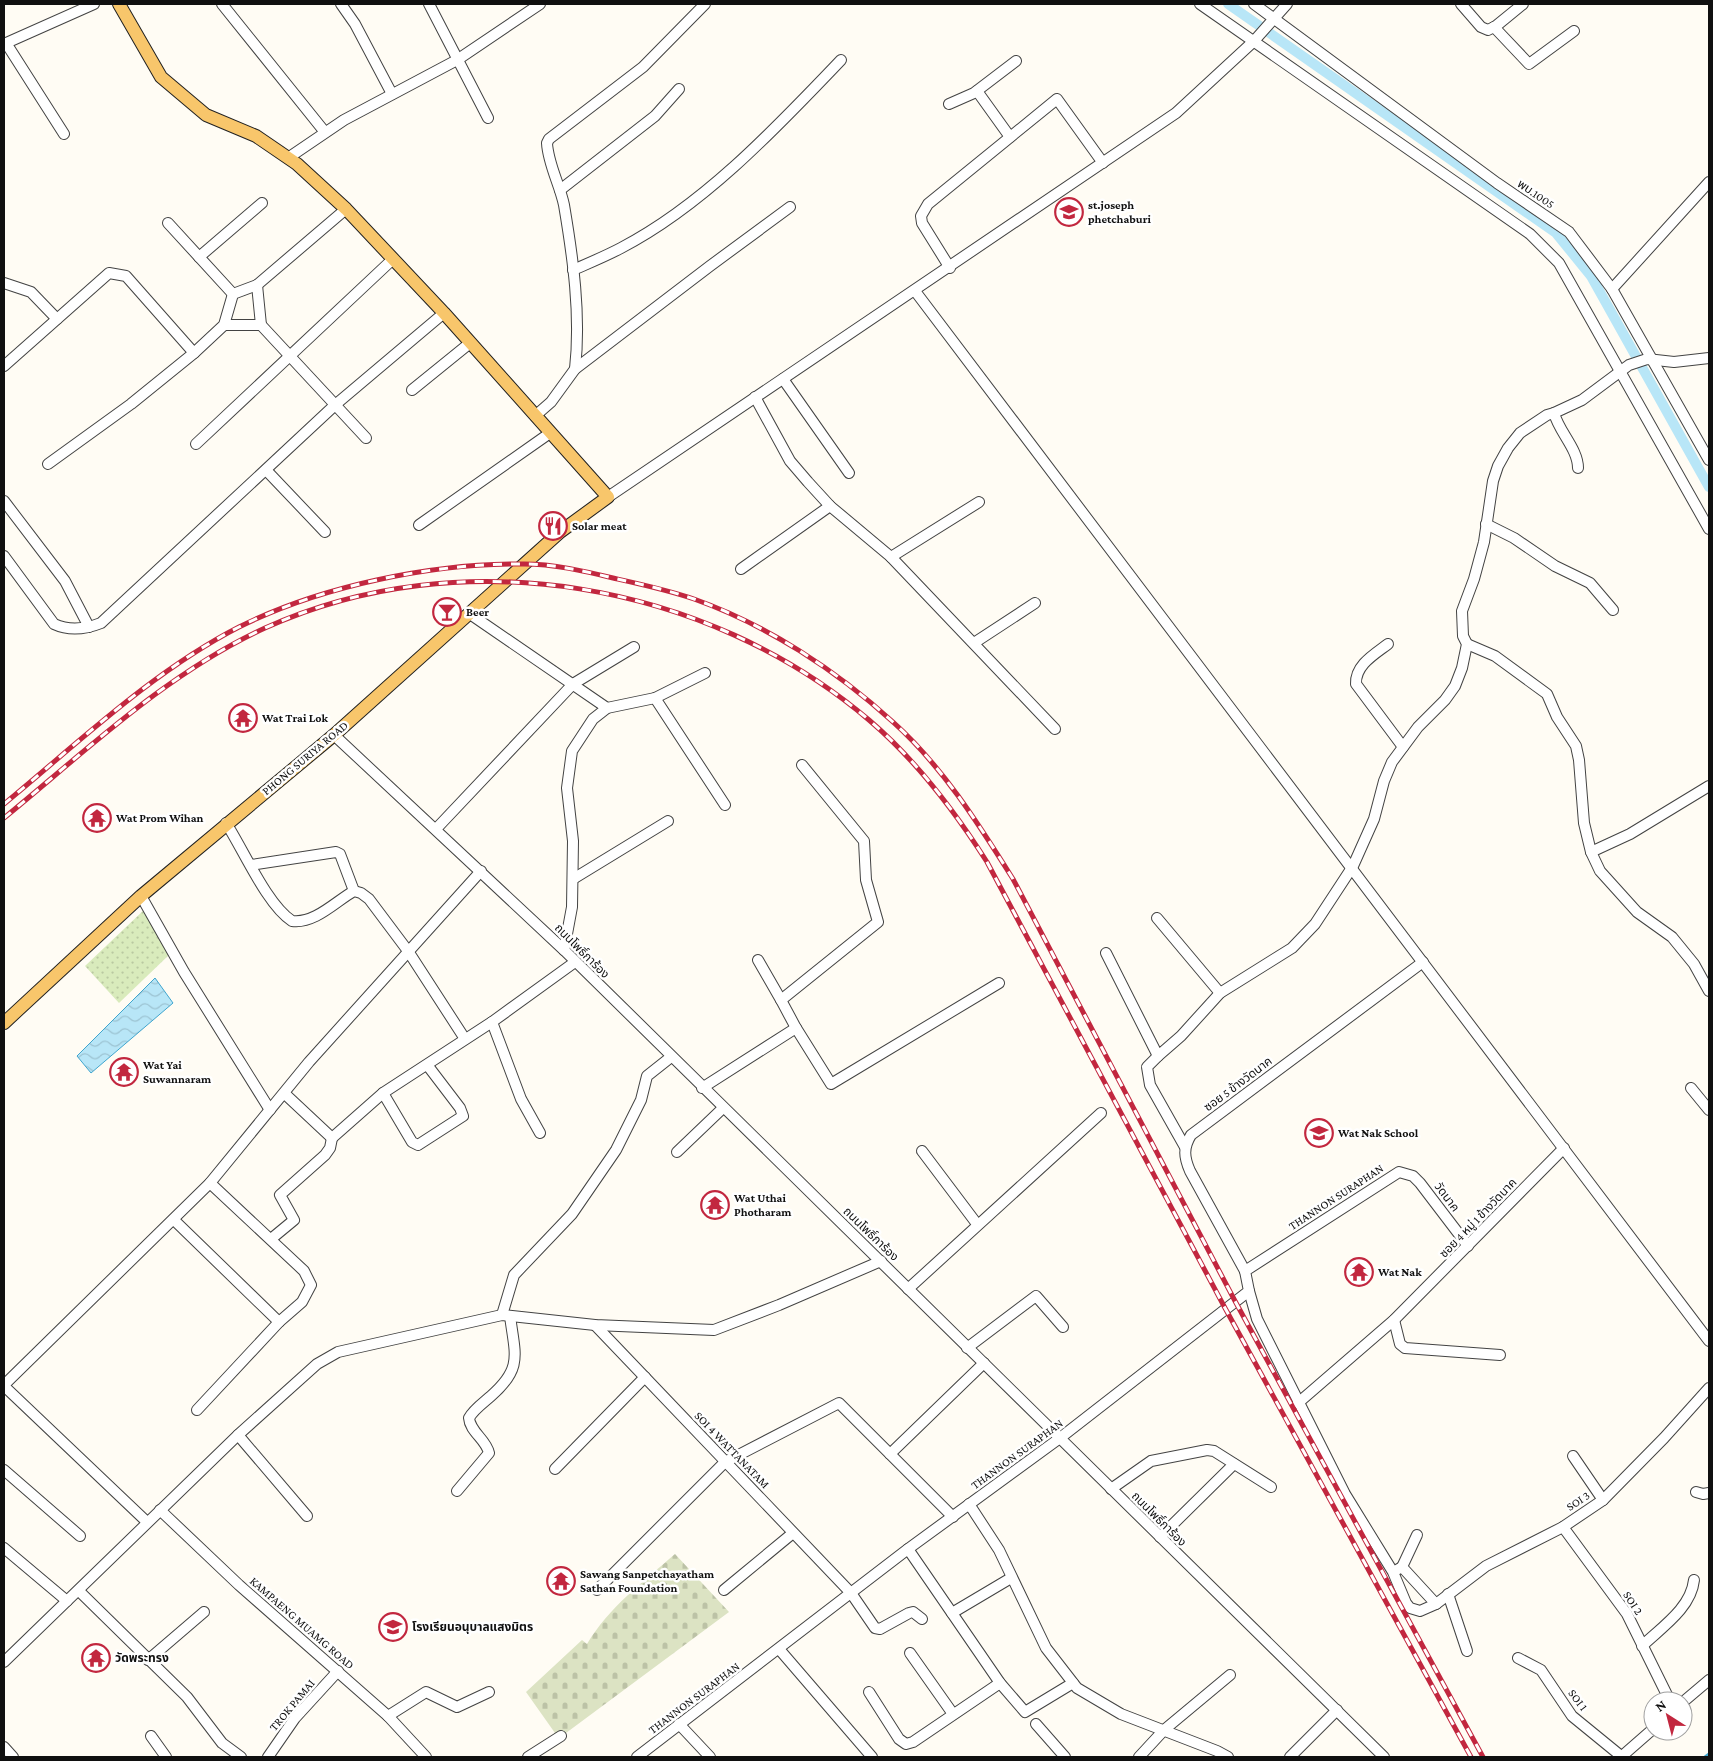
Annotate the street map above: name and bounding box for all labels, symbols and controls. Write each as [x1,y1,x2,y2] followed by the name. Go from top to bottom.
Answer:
[1515,177,1557,211] street label: พบ.1005
[1054,197,1084,227] school or university icon: st.joseph phetchaburi
[1088,198,1151,226] place label: st.joseph phetchaburi
[538,511,568,541] restaurant icon: Solar meat
[572,519,627,533] place label: Solar meat
[432,597,462,627] bar icon: Beer
[466,605,489,619] place label: Beer
[228,703,258,733] temple icon: Wat Trai Lok
[261,711,328,725] place label: Wat Trai Lok
[259,718,351,798] street label: PHONG SURIYA ROAD
[82,803,112,833] temple icon: Wat Prom Wihan
[115,811,204,825] place label: Wat Prom Wihan
[552,921,612,981] street label: ถนนโพธิ์การ้อง
[1201,1054,1275,1114] street label: ซอย 5 ข้างวัดนาค
[109,1057,139,1087] temple icon: Wat Yai Suwannaram
[142,1058,212,1086] place label: Wat Yai Suwannaram
[1304,1118,1334,1148] school or university icon: Wat Nak School
[1337,1126,1419,1140] place label: Wat Nak School
[1286,1161,1386,1233] street label: THANNON SURAPHAN
[1436,1175,1520,1261] street label: ซอย 4 หมู่ 1 ข้างวัดนาค
[1432,1180,1462,1214] street label: วัดนาค
[700,1190,730,1220] temple icon: Wat Uthai Photharam
[733,1191,792,1219] place label: Wat Uthai Photharam
[840,1204,902,1264] street label: ถนนโพธิ์การ้อง
[1344,1257,1374,1287] temple icon: Wat Nak
[1377,1265,1422,1279] place label: Wat Nak
[692,1409,772,1491] street label: SOI 4 WATTANATAM
[968,1416,1066,1492] street label: THANNON SURAPHAN
[1564,1488,1593,1514] street label: SOI 3
[1129,1489,1189,1549] street label: ถนนโพธิ์การ้อง
[546,1566,576,1596] temple icon: Sawang Sanpetchayatham Sathan Foundation
[580,1567,715,1595] place label: Sawang Sanpetchayatham Sathan Foundation
[247,1574,357,1672] street label: KAMPAENG MUAMG ROAD
[1620,1589,1646,1618] street label: SOI 2
[378,1612,408,1642] school or university icon: โรงเรียนอนุบาลแสงมิตร
[412,1620,533,1634] place label: โรงเรียนอนุบาลแสงมิตร
[81,1643,111,1673] temple icon: วัดพระทรง
[115,1651,169,1665] place label: วัดพระทรง
[646,1659,742,1737] street label: THANNON SURAPHAN
[266,1676,318,1734] street label: TROK PAMAI
[1565,1686,1591,1714] street label: SOI 1
[1643,1691,1693,1741] north arrow
[1652,1696,1669,1715] text: N

